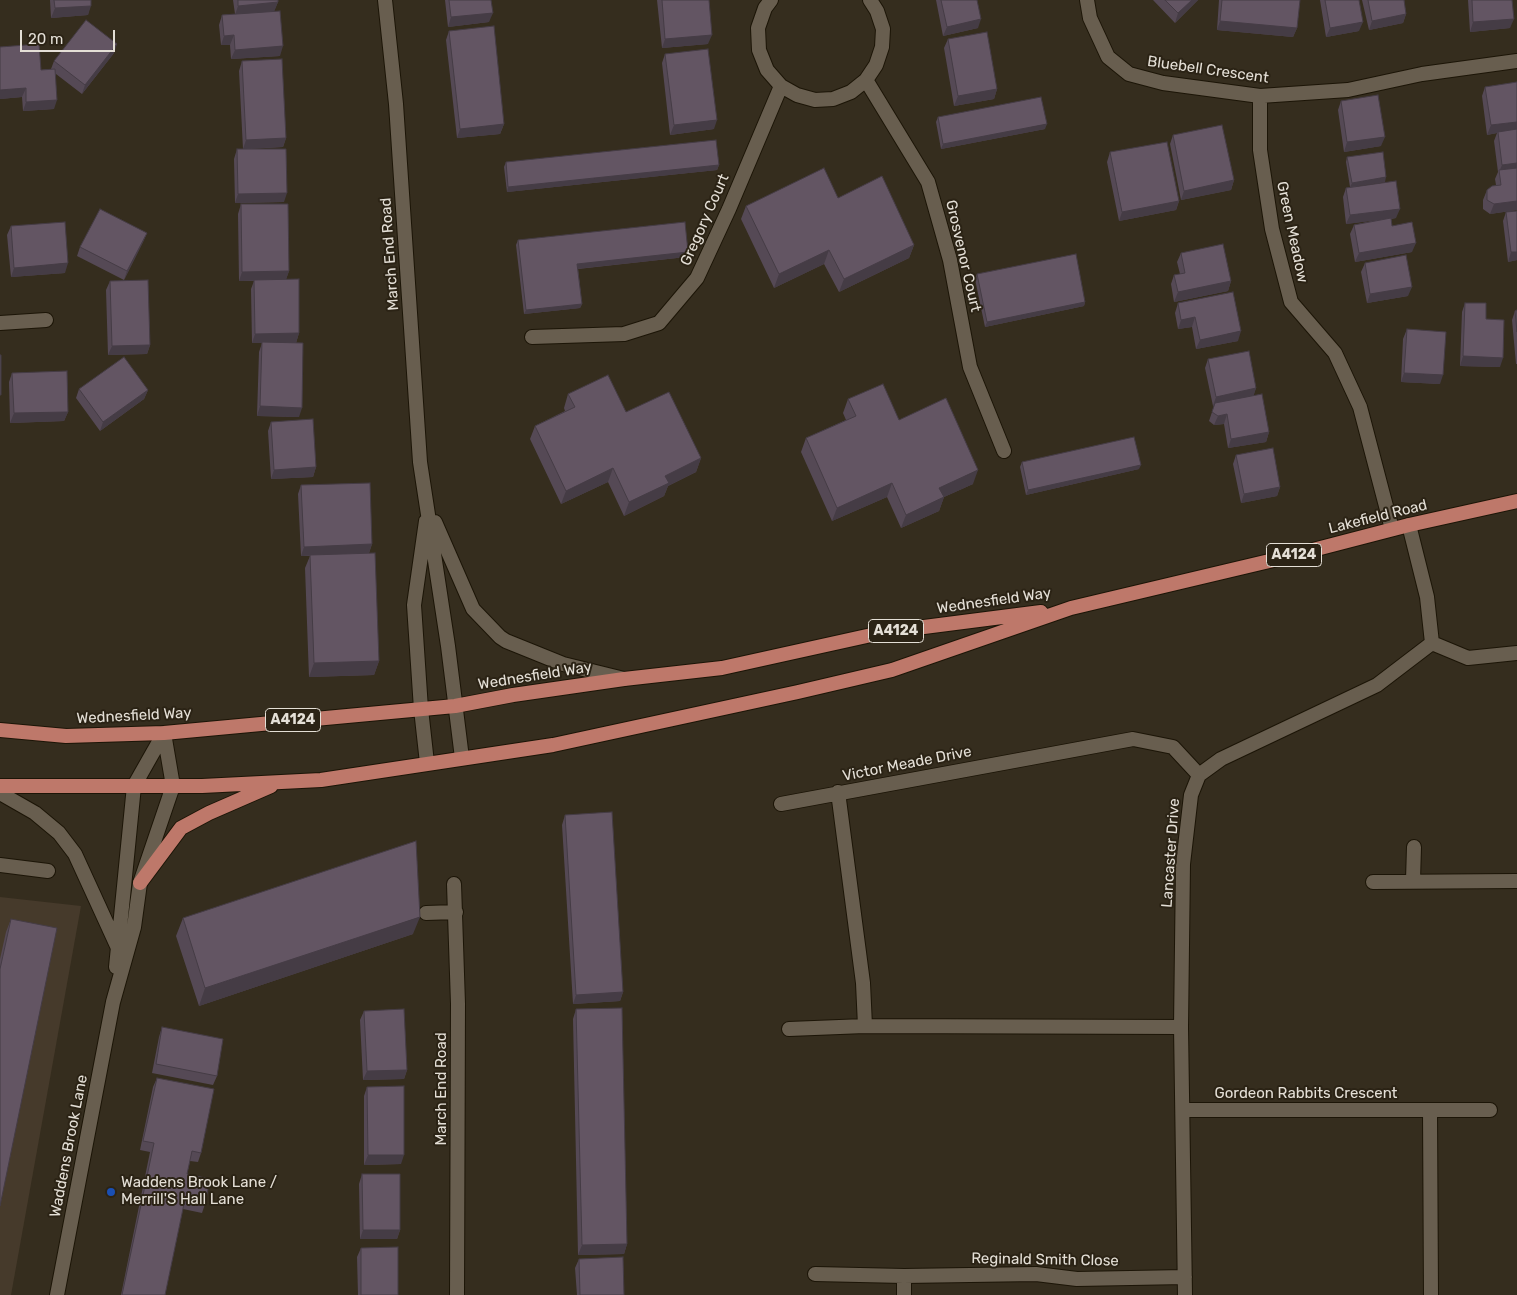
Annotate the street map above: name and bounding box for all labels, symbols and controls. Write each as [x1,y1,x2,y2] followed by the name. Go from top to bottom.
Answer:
[22,20,118,52] scale bar
[28,30,63,48] text: 20 m
[1146,53,1270,87] street label: Bluebell Crescent
[677,171,733,269] street label: Gregory Court
[1272,180,1312,284] street label: Green Meadow
[377,197,403,311] street label: March End Road
[941,198,985,314] street label: Grosvenor Court
[1327,496,1429,538] street label: Lakefield Road
[1266,544,1322,566] road number: A4124
[936,584,1052,618] street label: Wednesfield Way
[868,620,924,642] road number: A4124
[477,658,593,694] street label: Wednesfield Way
[76,704,192,728] street label: Wednesfield Way
[266,708,320,732] road number: A4124
[841,743,973,785] street label: Victor Meade Drive
[1158,798,1184,908] street label: Lancaster Drive
[433,1032,451,1146] street label: March End Road
[46,1073,92,1219] street label: Waddens Brook Lane
[1215,1085,1397,1103] street label: Gordeon Rabbits Crescent
[121,1174,277,1209] place label: Waddens Brook Lane / Merrill'S Hall Lane
[105,1186,117,1198] marker: Waddens Brook Lane / Merrill'S Hall Lane
[971,1250,1119,1270] street label: Reginald Smith Close

